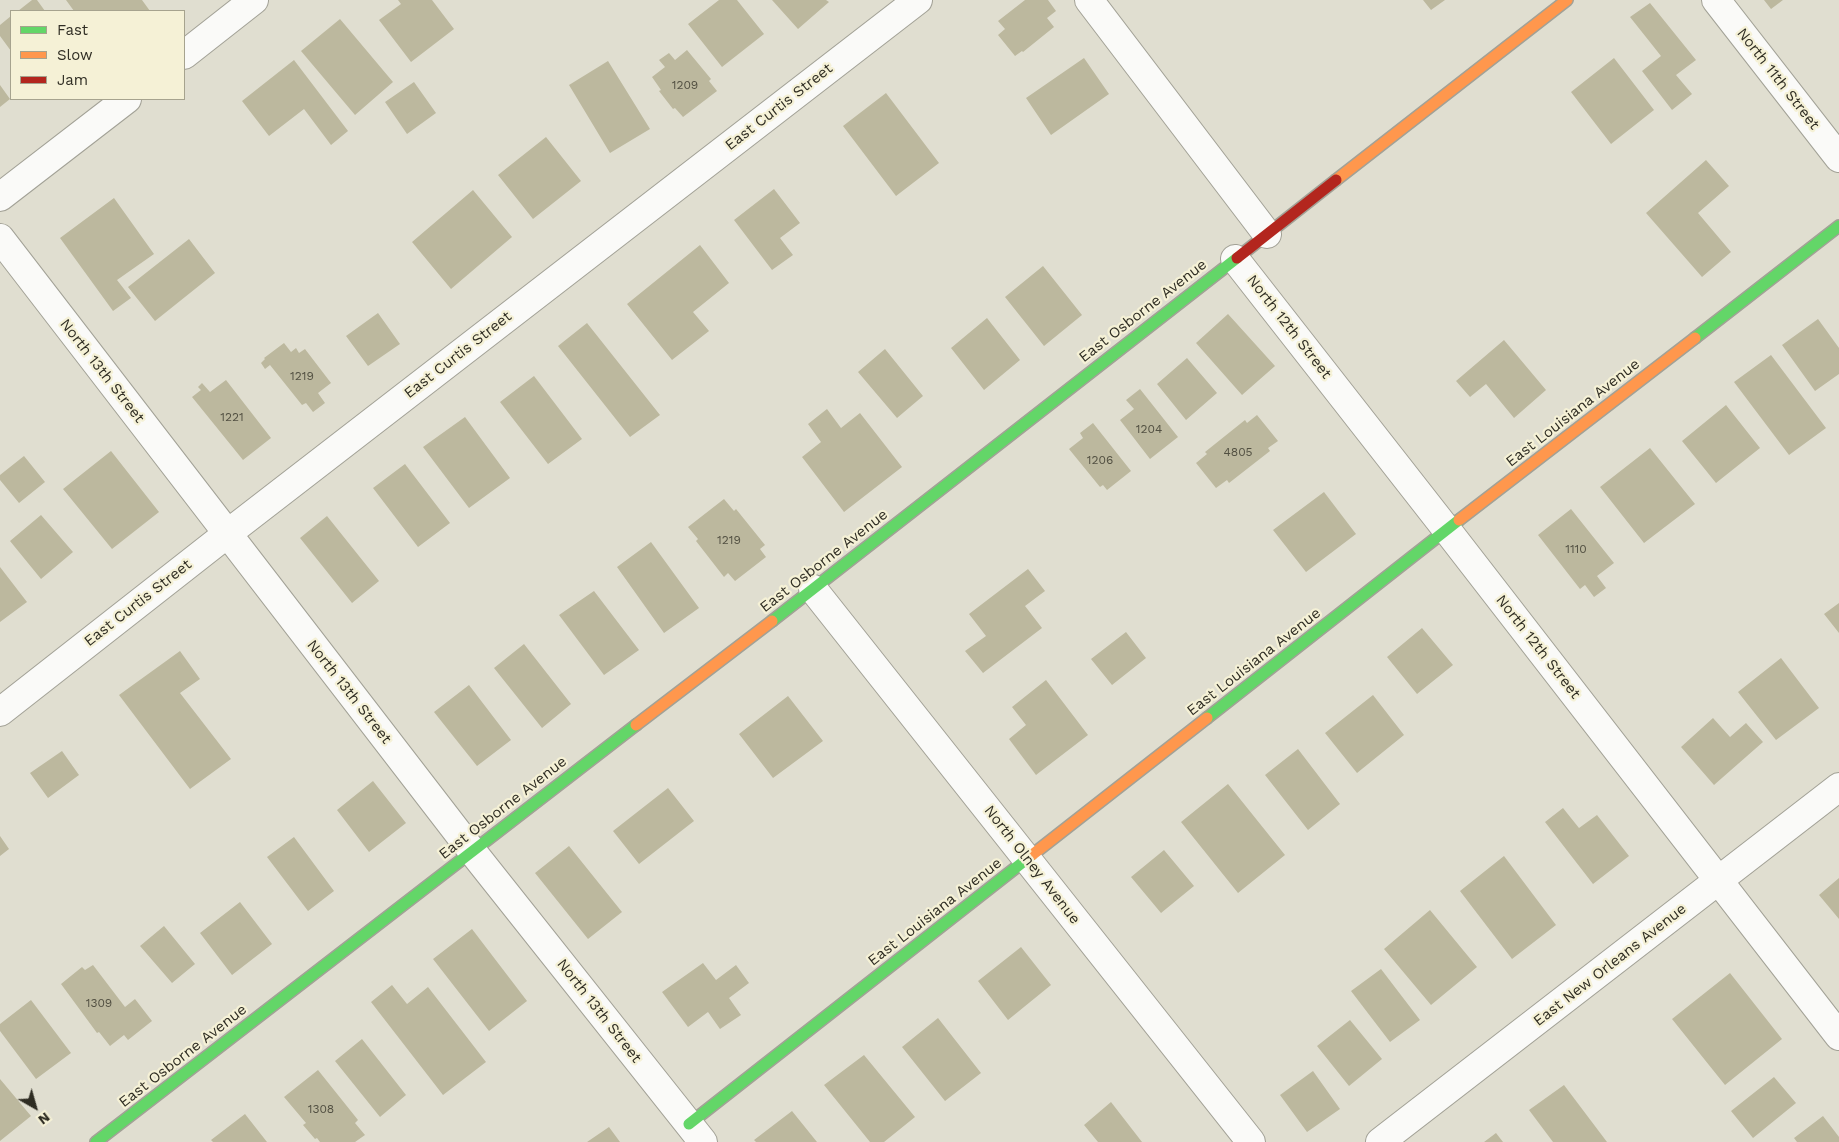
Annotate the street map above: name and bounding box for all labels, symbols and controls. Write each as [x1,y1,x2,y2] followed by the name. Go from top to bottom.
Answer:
[10,10,185,100] legend
[57,21,88,39] text: Fast
[1733,25,1823,133] street label: North 11th Street
[57,46,93,64] text: Slow
[722,60,836,154] street label: East Curtis Street
[57,71,88,89] text: Jam
[672,78,698,92] house number: 1209
[1076,256,1210,366] street label: East Osborne Avenue
[1243,272,1335,382] street label: North 12th Street
[401,308,515,402] street label: East Curtis Street
[56,316,148,426] street label: North 13th Street
[1503,355,1643,471] street label: East Louisiana Avenue
[290,369,314,383] house number: 1219
[220,410,244,424] house number: 1221
[1136,422,1162,436] house number: 1204
[1223,445,1253,459] house number: 4805
[1087,453,1113,467] house number: 1206
[757,506,891,616] street label: East Osborne Avenue
[717,533,741,547] house number: 1219
[1565,542,1587,556] house number: 1110
[81,556,195,650] street label: East Curtis Street
[1492,592,1584,702] street label: North 12th Street
[1184,604,1324,720] street label: East Louisiana Avenue
[303,637,395,747] street label: North 13th Street
[436,753,570,863] street label: East Osborne Avenue
[980,802,1084,928] street label: North Olney Avenue
[865,854,1005,970] street label: East Louisiana Avenue
[1530,900,1690,1030] street label: East New Orleans Avenue
[553,956,645,1066] street label: North 13th Street
[86,996,112,1010] house number: 1309
[116,1001,250,1111] street label: East Osborne Avenue
[10,1082,60,1132] north arrow
[308,1102,334,1116] house number: 1308
[35,1109,53,1128] text: N

